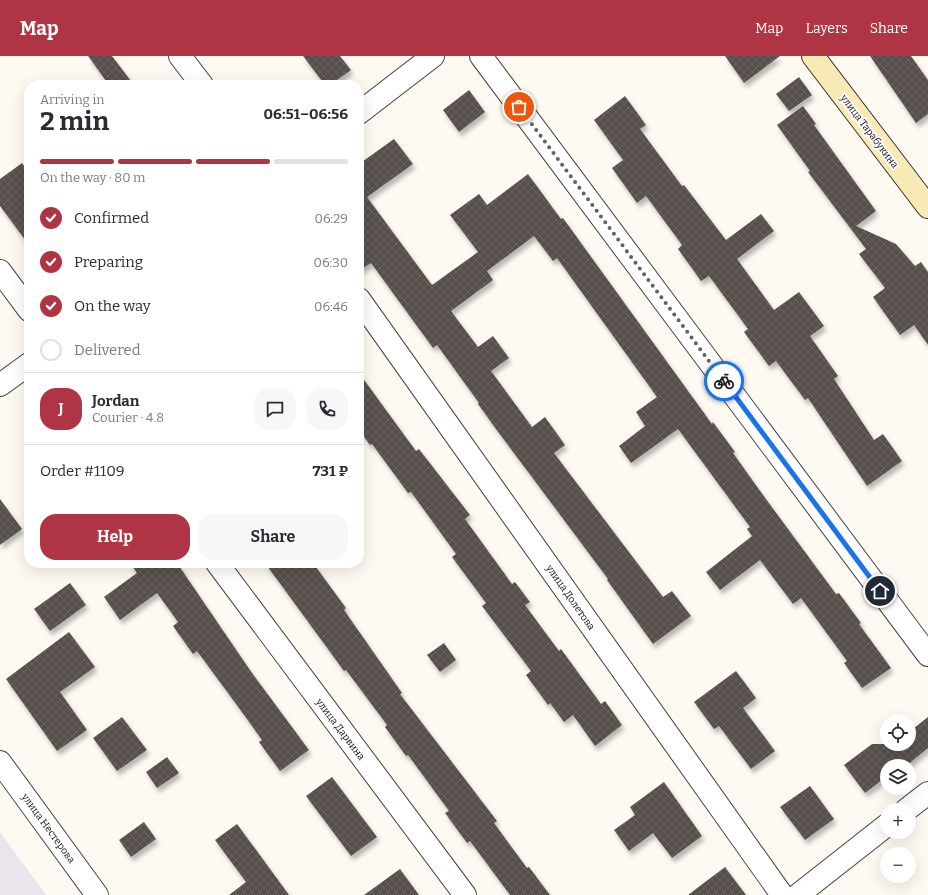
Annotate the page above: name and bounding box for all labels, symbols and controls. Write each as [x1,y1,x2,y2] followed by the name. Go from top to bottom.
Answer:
[20,17,59,40] text: Map
[755,20,783,37] text: Map
[805,20,848,37] text: Layers
[870,20,908,37] text: Share
[502,90,536,124] pin
[837,91,902,171] street label: улица Тарабукина
[40,92,105,107] text: Arriving in
[508,96,530,118] icon: bag
[264,105,348,123] text: 06:51–06:56
[40,106,109,137] text: 2 min
[40,170,146,185] text: On the way · 80 m
[40,207,62,229] icon: check
[74,209,149,227] text: Confirmed
[315,211,348,226] text: 06:29
[40,251,62,273] icon: check
[74,253,143,271] text: Preparing
[314,255,348,270] text: 06:30
[40,295,62,317] icon: check
[74,297,151,315] text: On the way
[314,299,348,314] text: 06:46
[74,341,141,359] text: Delivered
[704,361,744,401] courier
[713,370,735,392] icon: bike
[254,388,296,430] button: chat
[306,388,348,430] button: phone
[92,392,139,410] text: Jordan
[58,400,64,418] text: J
[92,410,164,425] text: Courier · 4.8
[40,462,125,480] text: Order #1109
[312,462,348,480] text: 731 ₽
[40,514,190,560] button: Help
[198,514,348,560] button: Share
[543,562,597,633] street label: улица Долетова
[863,574,897,608] pin
[869,580,891,602] icon: home
[313,696,368,763] street label: улица Дарвина
[880,715,916,883] map controls
[880,715,916,751] button: locate
[880,759,916,795] button: layers
[18,791,78,866] street label: улица Нестерова
[880,803,916,839] button: +
[880,847,916,883] button: −

